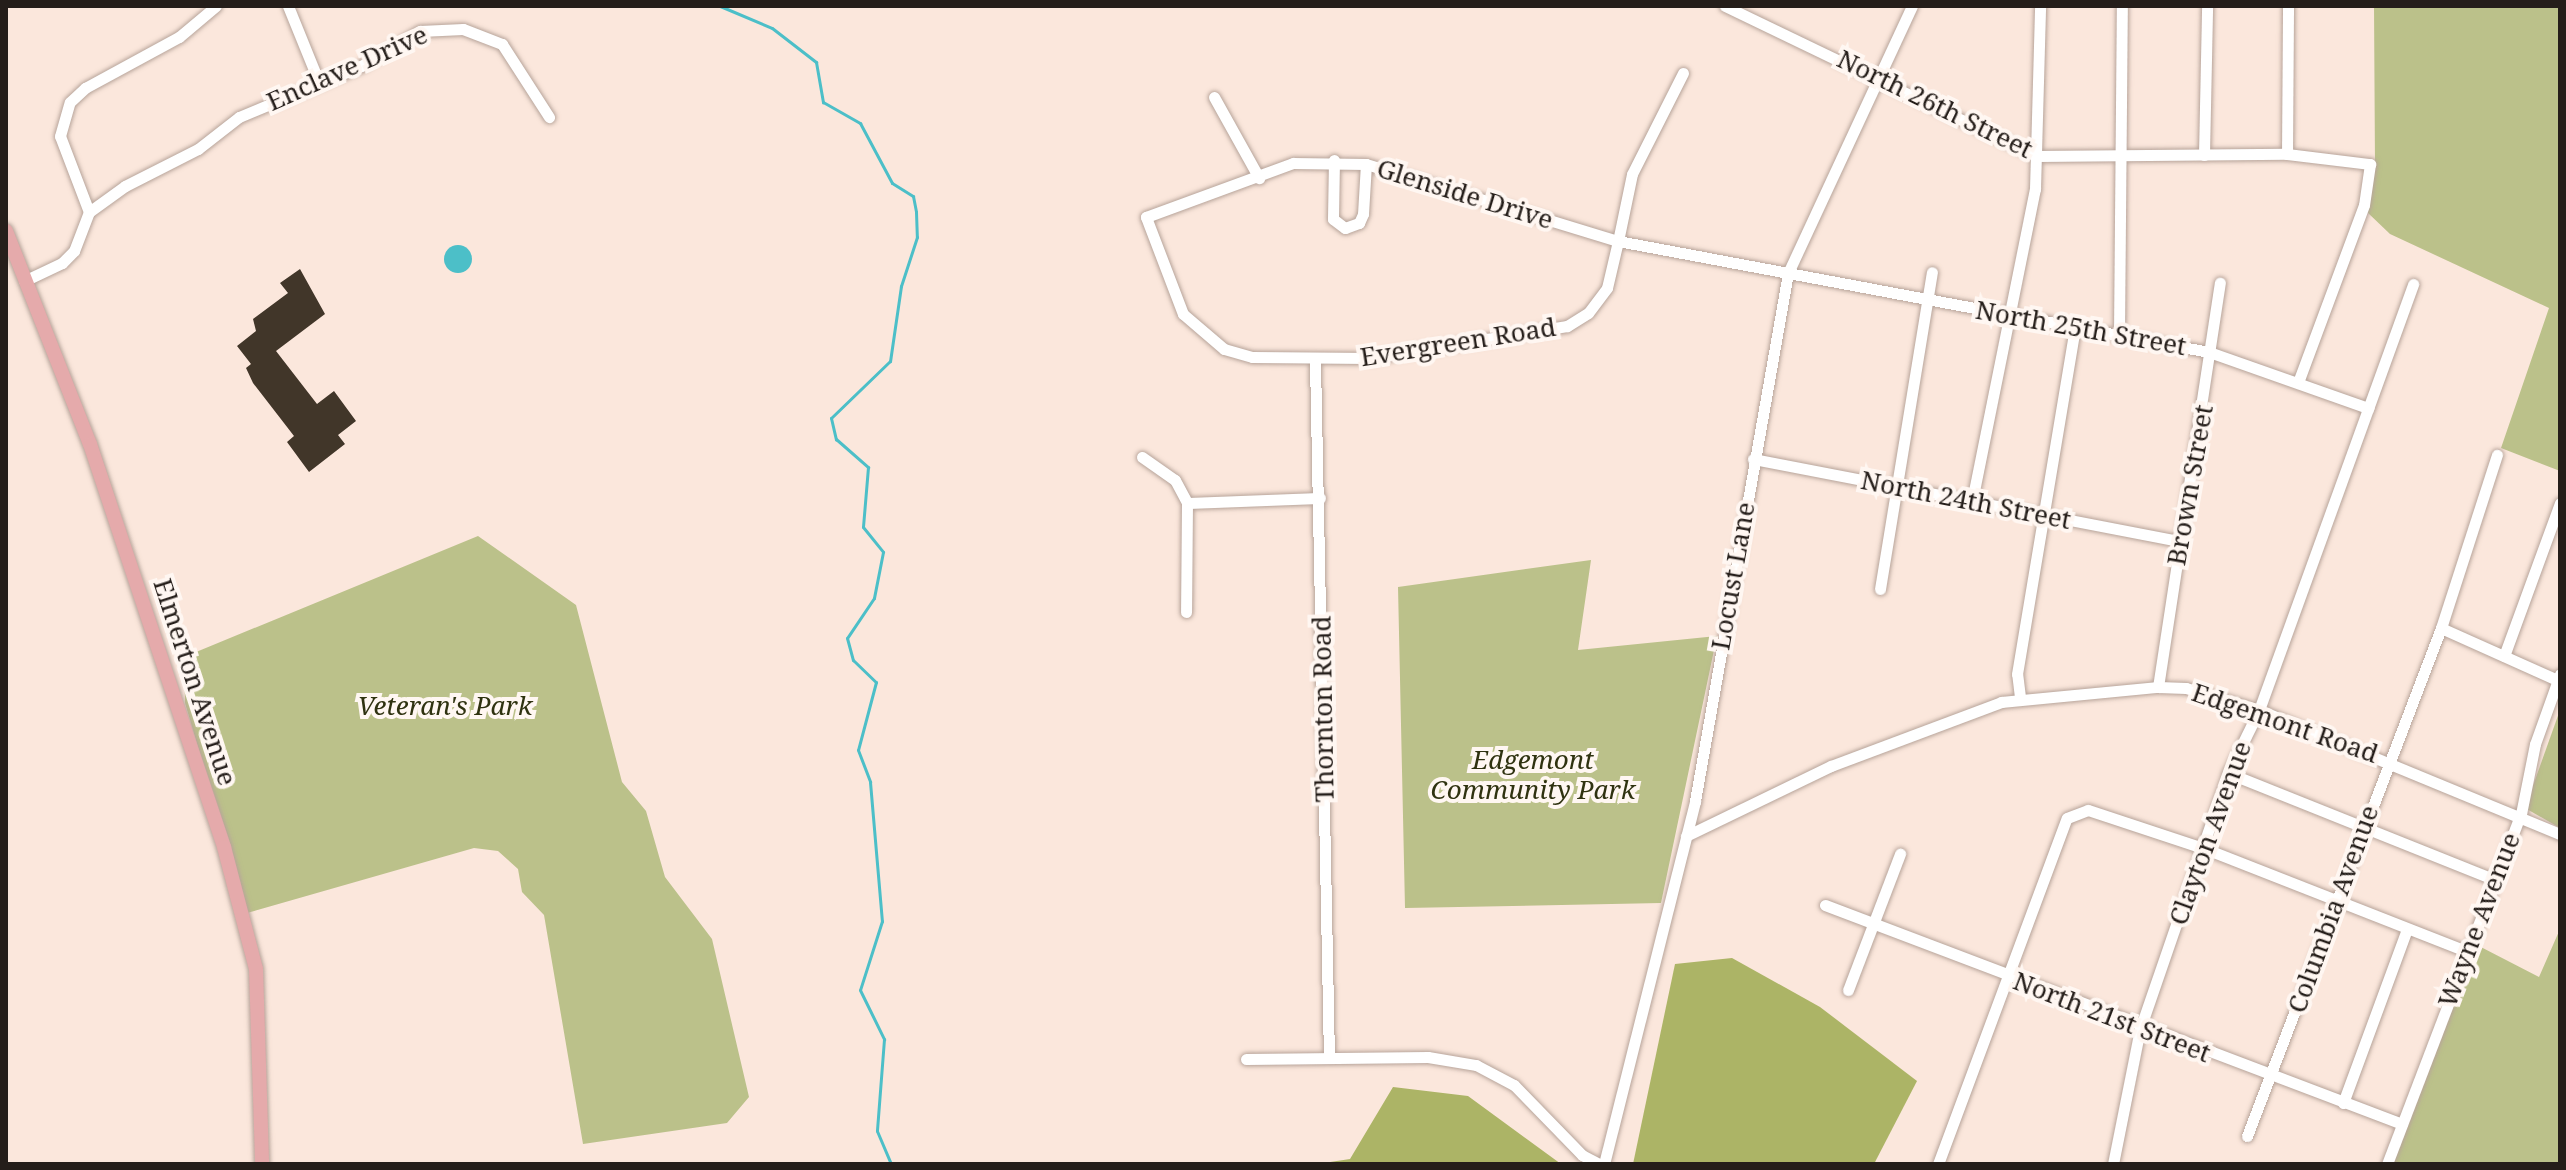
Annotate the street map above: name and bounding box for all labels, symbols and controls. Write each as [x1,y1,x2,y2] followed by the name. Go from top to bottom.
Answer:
[262,19,432,117] street label: Enclave Drive
[1832,43,2038,165] street label: North 26th Street
[1373,152,1557,236] street label: Glenside Drive
[1973,294,2189,362] street label: North 25th Street
[1358,311,1558,373] street label: Evergreen Road
[2161,402,2219,568] street label: Brown Street
[1858,464,2074,536] street label: North 24th Street
[1705,500,1761,652] street label: Locust Lane
[147,575,243,789] street label: Elmerton Avenue
[1306,615,1340,803] street label: Thornton Road
[2188,677,2382,769] street label: Edgemont Road
[357,690,533,722] park label: Veteran's Park
[2162,737,2258,929] street label: Clayton Avenue
[1430,744,1636,806] park label: Edgemont Community Park
[2281,801,2385,1017] street label: Columbia Avenue
[2431,828,2527,1012] street label: Wayne Avenue
[2009,965,2215,1069] street label: North 21st Street

